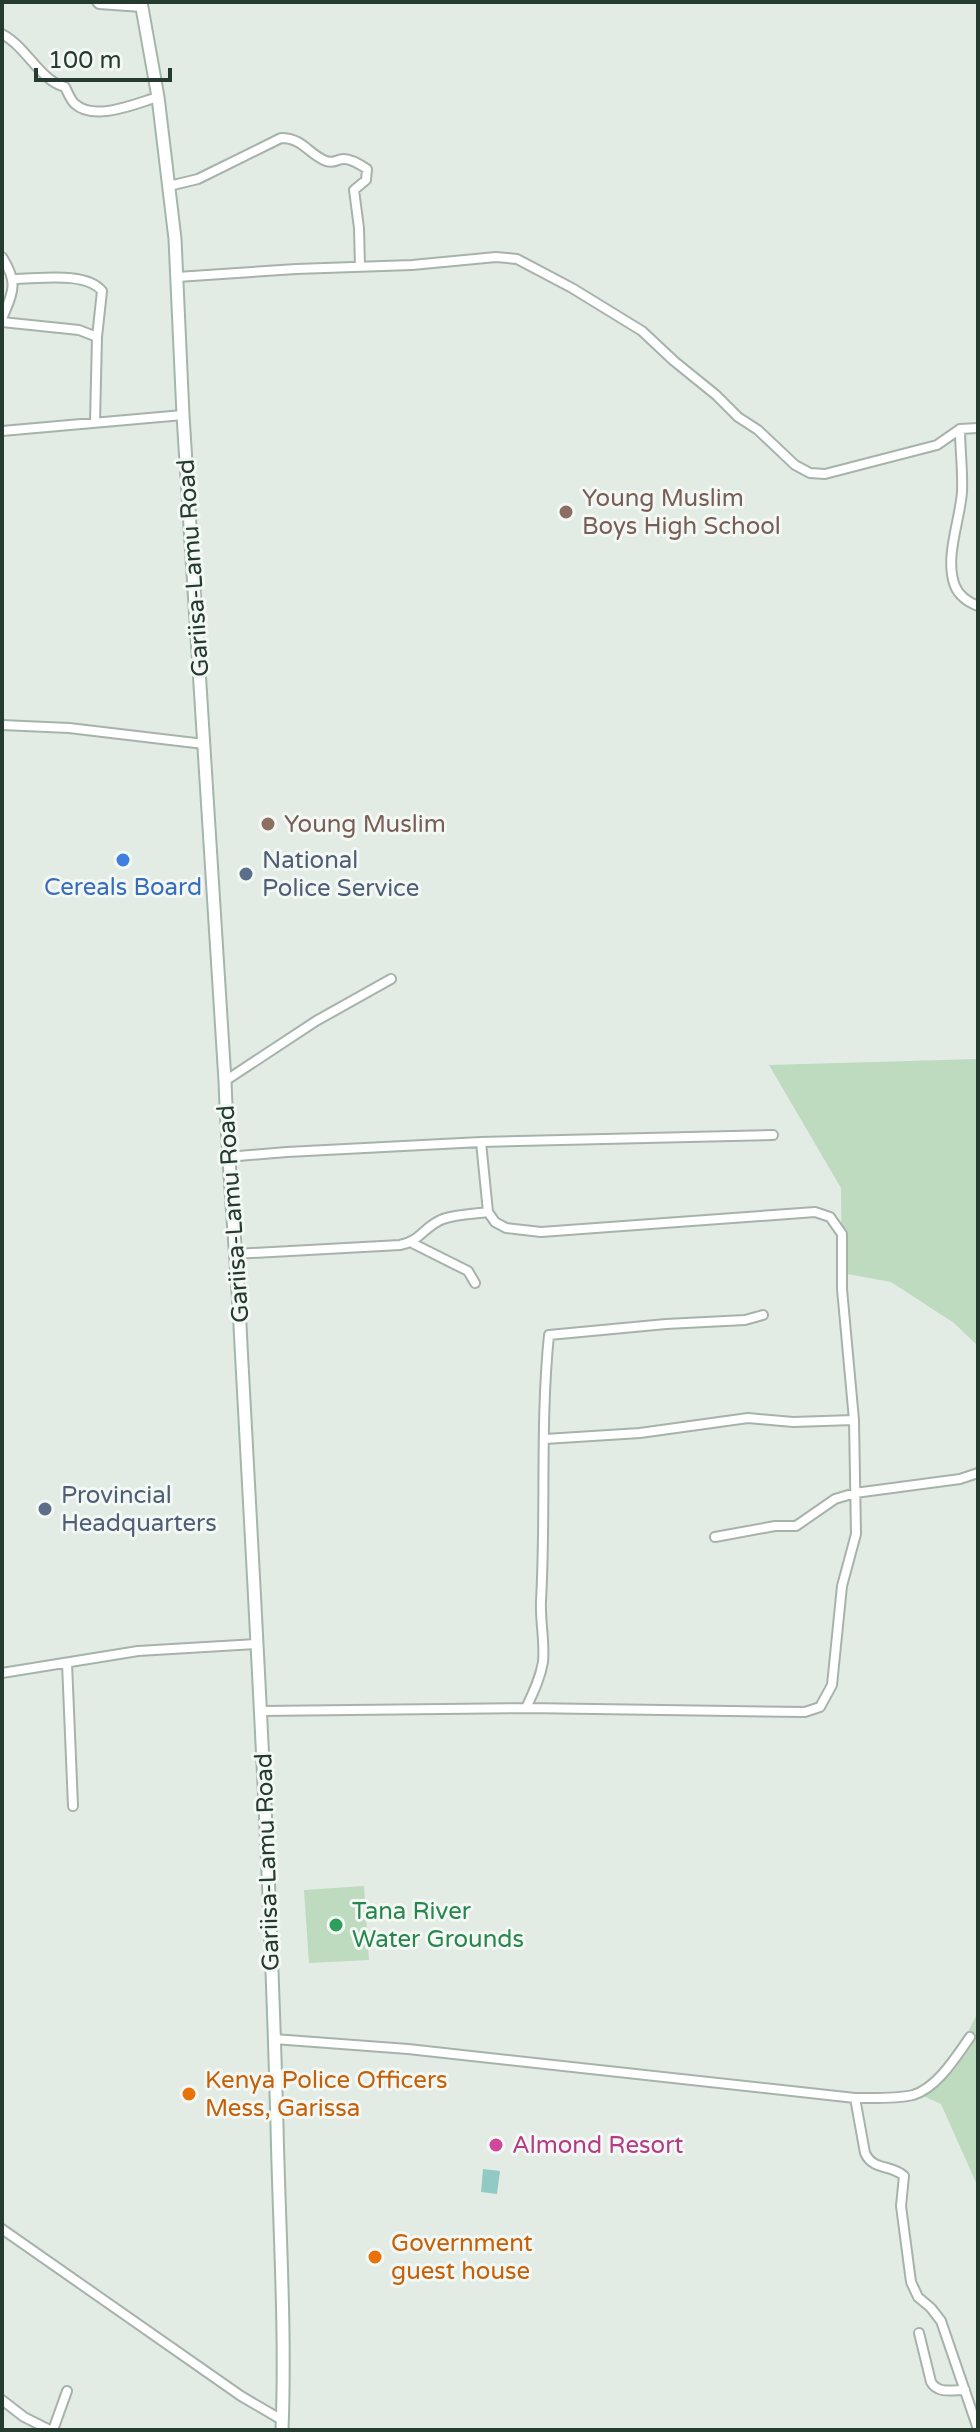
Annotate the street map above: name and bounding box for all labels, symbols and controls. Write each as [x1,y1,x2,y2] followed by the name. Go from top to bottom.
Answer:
[36,32,170,82] scale bar
[48,46,122,75] text: 100 m
[171,458,216,678] street label: Gariisa-Lamu Road
[582,484,781,541] place label: Young Muslim Boys High School
[557,503,575,521] marker: Young Muslim Boys High School
[284,810,446,839] place label: Young Muslim
[259,815,277,833] marker: Young Muslim
[262,846,419,903] place label: National Police Service
[114,851,132,869] marker: Cereals Board
[237,865,255,883] marker: National Police Service
[44,873,202,902] place label: Cereals Board
[211,1104,256,1324] street label: Gariisa-Lamu Road
[61,1481,217,1538] place label: Provincial Headquarters
[36,1500,54,1518] marker: Provincial Headquarters
[249,1753,286,1971] street label: Gariisa-Lamu Road
[352,1897,524,1954] place label: Tana River Water Grounds
[327,1916,345,1934] marker: Tana River Water Grounds
[205,2066,448,2123] place label: Kenya Police Officers Mess, Garissa
[180,2085,198,2103] marker: Kenya Police Officers Mess, Garissa
[512,2131,684,2160] place label: Almond Resort
[487,2136,505,2154] marker: Almond Resort
[391,2229,533,2286] place label: Government guest house
[366,2248,384,2266] marker: Government guest house

